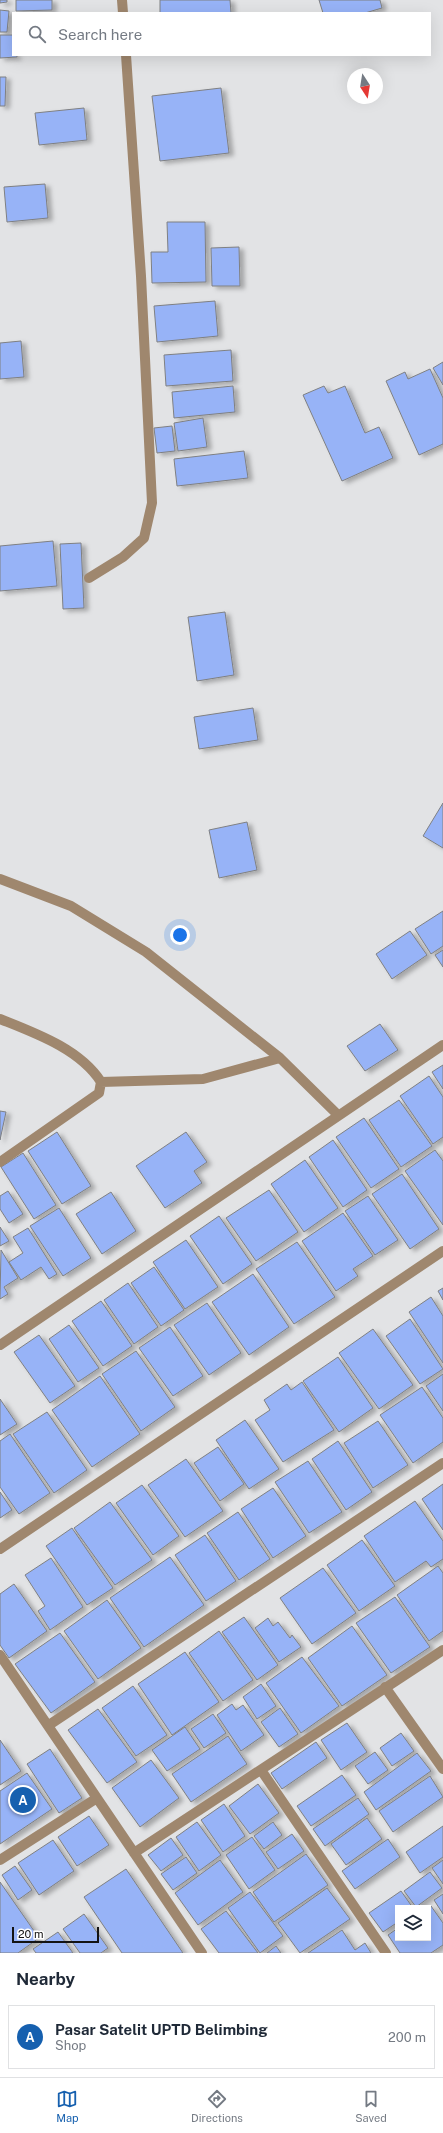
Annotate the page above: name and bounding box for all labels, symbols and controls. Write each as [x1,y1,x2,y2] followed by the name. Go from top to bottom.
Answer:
[12,12,431,56] search box
[26,23,48,45] icon: search
[58,26,142,43] text: Search here
[347,68,383,104] north arrow
[170,925,190,945] your location
[10,1785,36,1815] pin: A
[395,1905,431,1941] map controls
[395,1905,431,1941] button: layers
[12,1925,99,1944] scale bar
[18,1928,43,1940] text: 20 m
[16,1969,75,1989] text: Nearby
[55,2021,268,2038] text: Pasar Satelit UPTD Belimbing
[25,2030,35,2045] text: A
[388,2030,426,2045] text: 200 m
[55,2038,86,2053] text: Shop
[56,2088,79,2124] tab: Map
[191,2088,243,2124] tab: Directions
[355,2088,387,2124] tab: Saved

